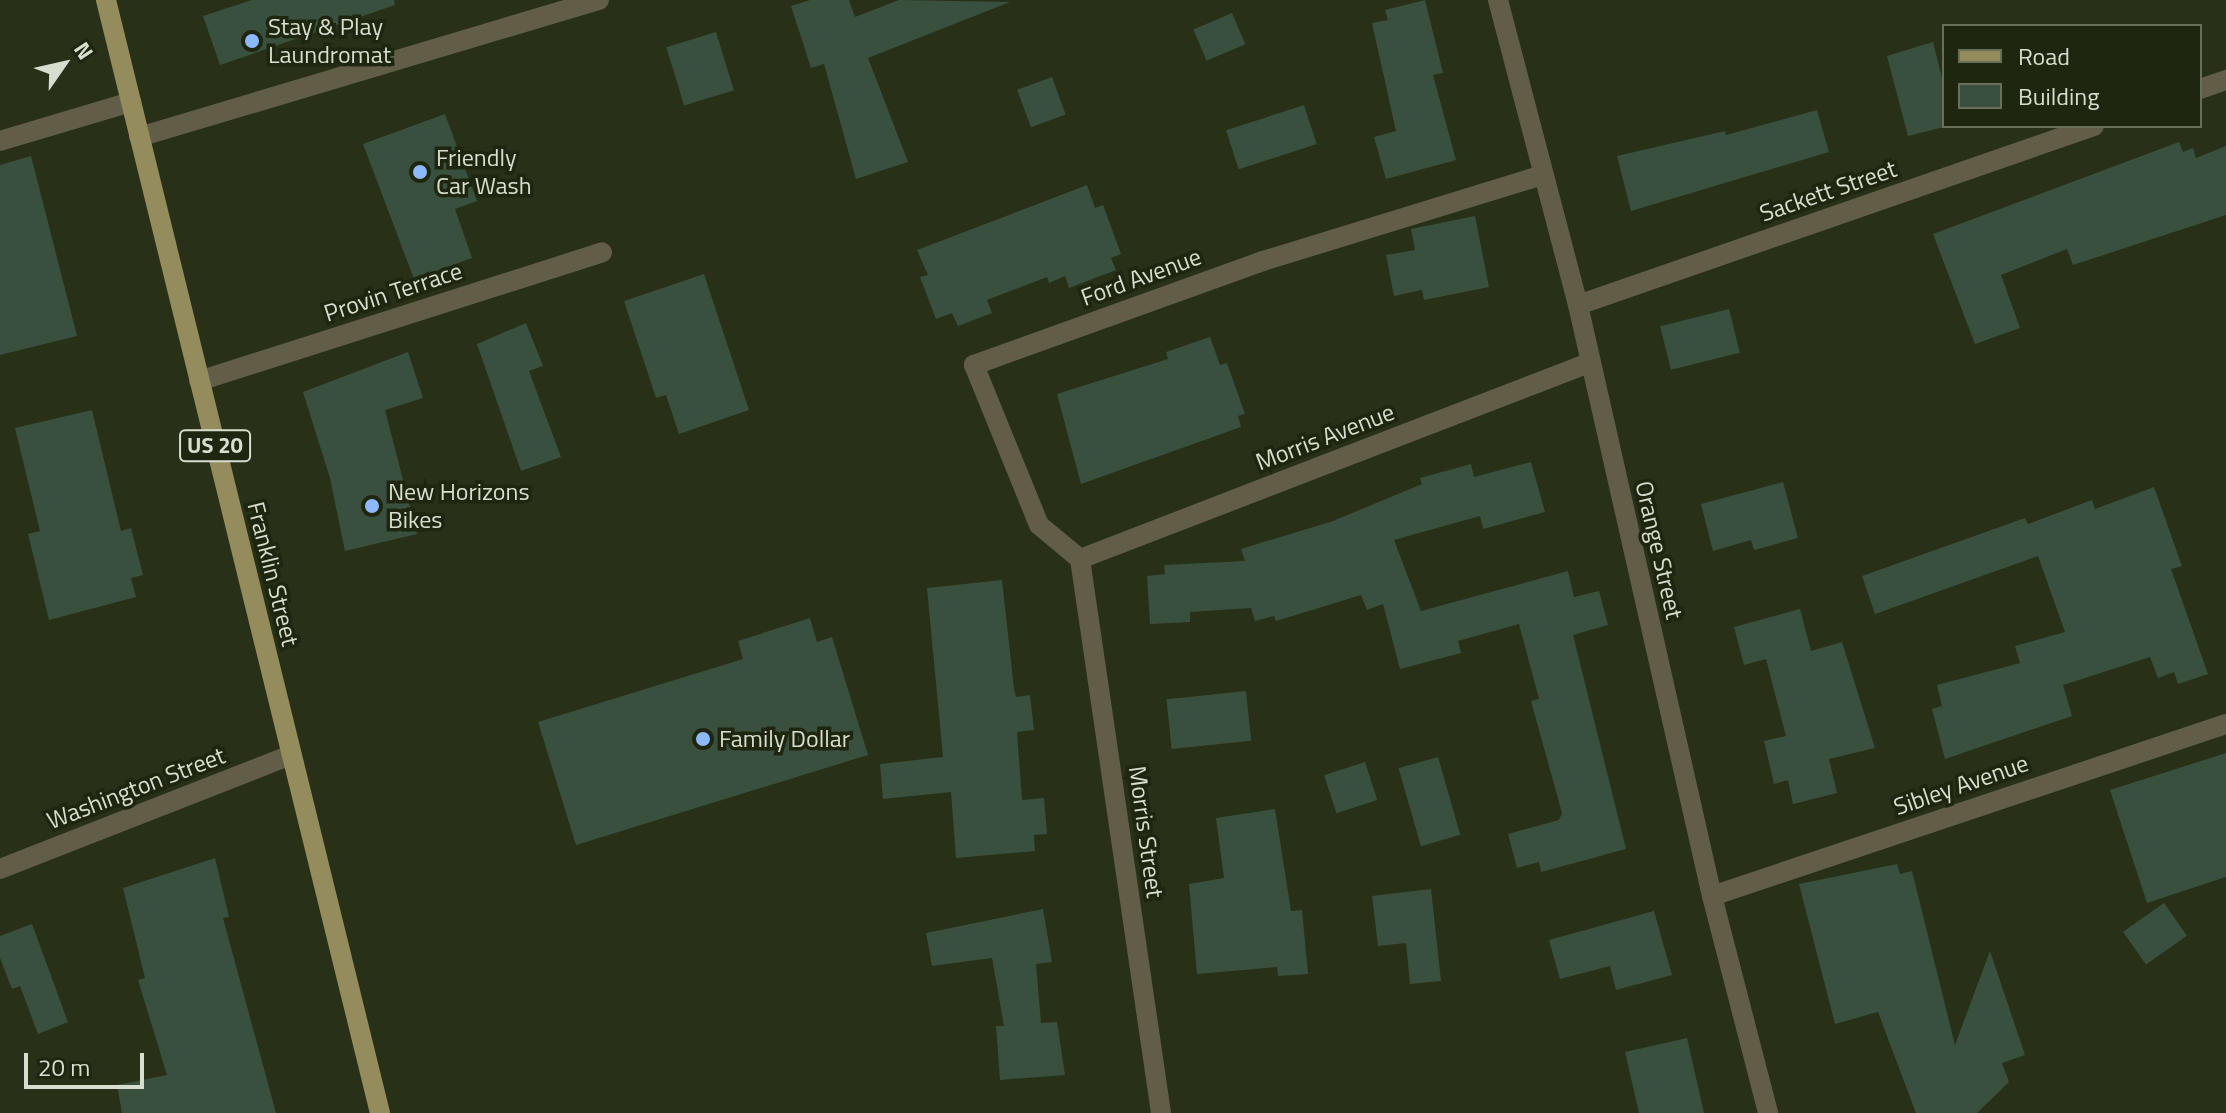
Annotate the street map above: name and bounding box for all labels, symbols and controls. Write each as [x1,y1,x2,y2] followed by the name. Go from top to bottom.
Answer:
[268,13,391,69] place label: Stay & Play Laundromat
[24,24,104,104] north arrow
[1942,24,2202,128] legend
[243,32,261,50] marker: Stay & Play Laundromat
[66,35,102,66] text: N
[2018,38,2070,74] text: Road
[2018,78,2100,114] text: Building
[436,144,532,200] place label: Friendly Car Wash
[1756,154,1900,228] street label: Sackett Street
[411,163,429,181] marker: Friendly Car Wash
[1077,242,1205,312] street label: Ford Avenue
[320,256,466,328] street label: Provin Terrace
[1252,397,1398,477] street label: Morris Avenue
[179,428,251,464] road number: US 20
[388,478,530,534] place label: New Horizons Bikes
[1629,478,1689,622] street label: Orange Street
[363,497,381,515] marker: New Horizons Bikes
[241,499,305,649] street label: Franklin Street
[719,725,850,753] place label: Family Dollar
[694,730,712,748] marker: Family Dollar
[43,741,229,835] street label: Washington Street
[1890,749,2032,821] street label: Sibley Avenue
[1122,764,1170,900] street label: Morris Street
[28,1037,148,1087] scale bar
[38,1049,90,1085] text: 20 m

